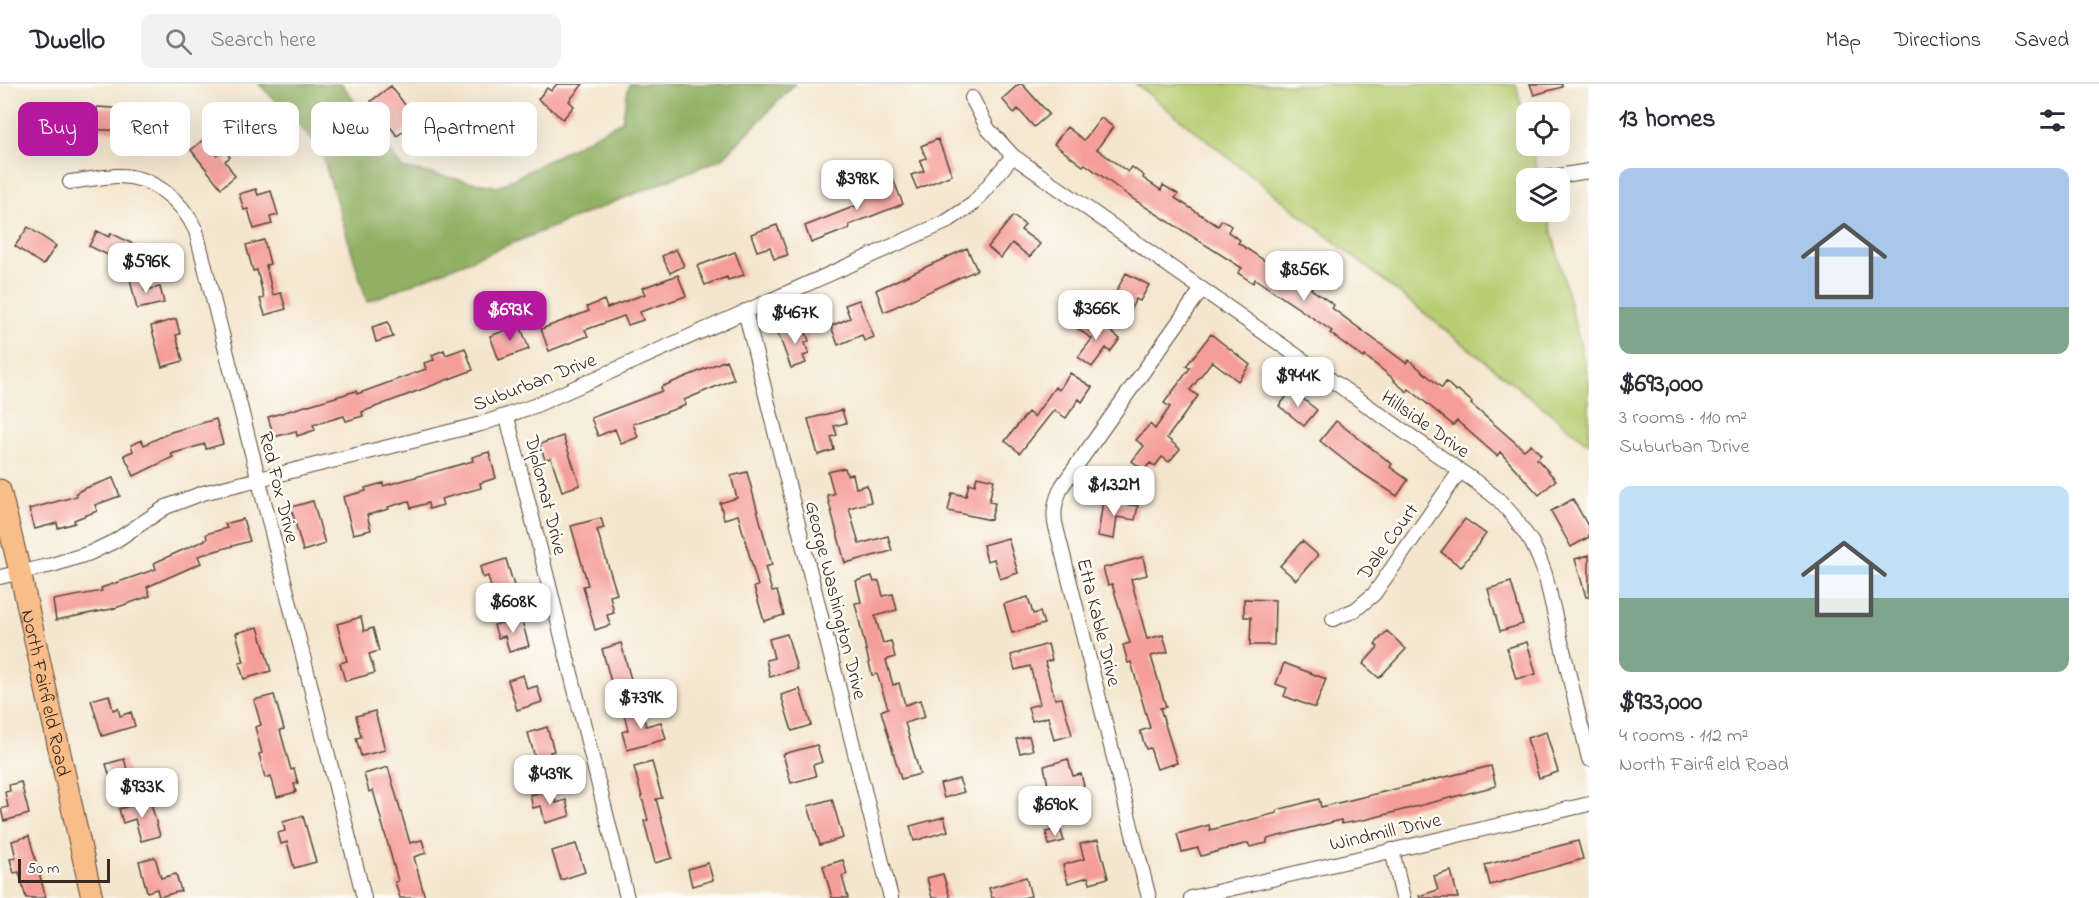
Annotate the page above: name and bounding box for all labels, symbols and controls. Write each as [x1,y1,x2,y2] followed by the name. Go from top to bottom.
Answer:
[141,14,561,68] search box
[30,21,105,62] text: Dwello
[162,25,195,58] icon: search
[210,25,316,57] text: Search here
[1825,26,1861,56] text: Map
[1894,26,1981,56] text: Directions
[2014,26,2069,56] text: Saved
[1619,101,1715,139] text: 13 homes
[18,102,98,156] chip: Buy
[110,102,190,156] chip: Rent
[202,102,299,156] chip: Filters
[311,102,390,156] chip: New
[402,102,537,156] chip: Apartment
[1516,102,1570,222] map controls
[1516,102,1570,156] button: locate
[2036,104,2069,137] icon: filters
[815,160,899,211] pin: $398K
[835,165,879,194] text: $398K
[1516,168,1570,222] button: layers
[1790,207,1898,315] icon: home
[104,243,188,294] pin: $596K
[122,248,170,277] text: $596K
[1262,251,1346,302] pin: $856K
[1279,256,1329,285] text: $856K
[1054,290,1138,341] pin: $366K
[468,291,552,342] pin: $693K
[753,294,837,345] pin: $467K
[1072,295,1120,324] text: $366K
[488,296,532,325] text: $693K
[771,299,819,328] text: $467K
[469,346,601,420] street label: Suburban Drive
[1256,357,1340,408] pin: $944K
[1276,362,1320,391] text: $944K
[1619,366,1703,404] text: $693,000
[1374,384,1475,466] street label: Hillside Drive
[1619,404,1747,433] text: 3 rooms · 110 m²
[250,429,305,546] street label: Red Fox Drive
[515,432,573,558] street label: Diplomat Drive
[1619,433,1749,462] text: Suburban Drive
[1065,466,1163,517] pin: $1.32M
[1088,471,1140,500] text: $1.32M
[795,498,873,703] street label: George Washington Drive
[1351,498,1427,588] street label: Dale Court
[1790,525,1898,633] icon: home
[1068,556,1127,690] street label: Etta Kable Drive
[471,583,555,634] pin: $608K
[490,588,536,617] text: $608K
[12,607,77,779] street label: North Fairfield Road
[599,679,683,730] pin: $739K
[619,684,663,713] text: $739K
[1619,684,1702,722] text: $933,000
[1619,722,1748,751] text: 4 rooms · 112 m²
[1619,751,1789,780] text: North Fairfield Road
[508,755,592,806] pin: $439K
[528,760,572,789] text: $439K
[100,768,184,819] pin: $933K
[120,773,164,802] text: $933K
[1013,786,1097,837] pin: $690K
[1032,791,1078,820] text: $690K
[1327,807,1444,860] street label: Windmill Drive
[18,856,110,884] scale bar
[27,857,59,881] text: 50 m

